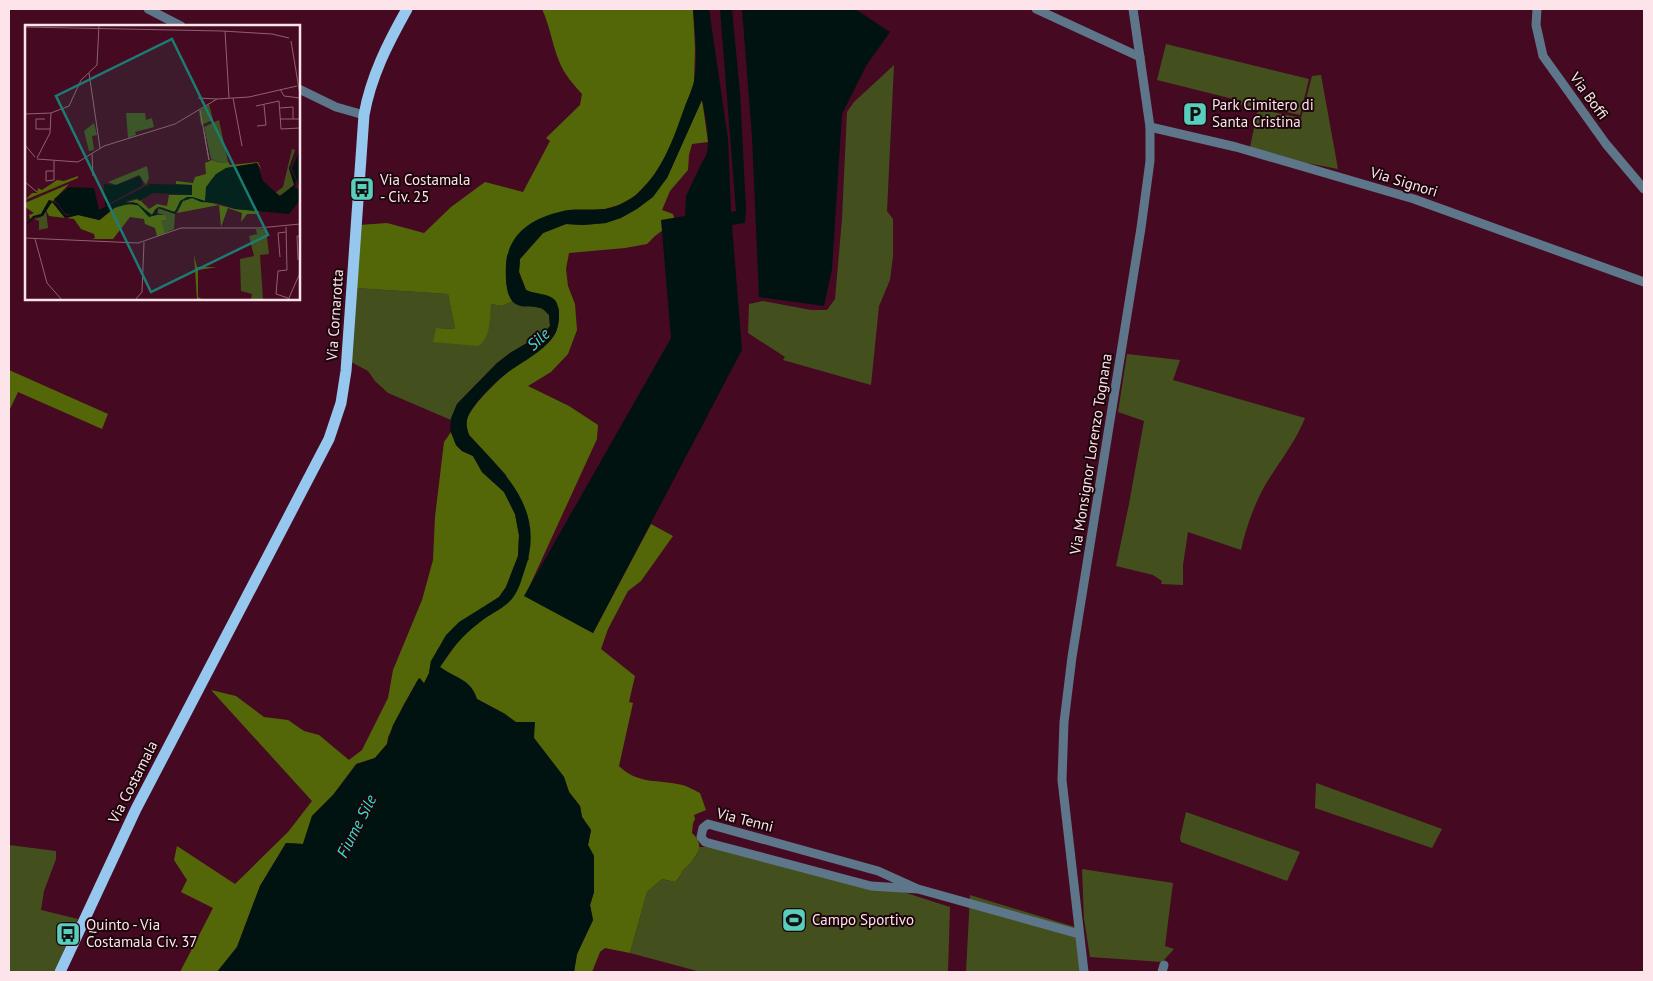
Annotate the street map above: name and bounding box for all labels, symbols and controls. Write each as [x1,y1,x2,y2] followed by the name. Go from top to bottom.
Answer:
[25,25,300,300] inset map
[1565,68,1613,123] street label: Via Boffi
[1212,95,1314,131] place label: Park Cimitero di Santa Cristina
[1182,101,1208,127] parking icon: Park Cimitero di Santa Cristina
[1367,162,1440,201] street label: Via Signori
[379,170,470,206] place label: Via Costamala - Civ. 25
[349,176,375,202] bus stop icon: Via Costamala - Civ. 25
[322,269,347,362] street label: Via Cornarotta
[522,323,554,354] water label: Sile
[1065,352,1116,557] street label: Via Monsignor Lorenzo Tognana
[103,737,162,827] street label: Via Costamala
[332,791,381,861] water label: Fiume Sile
[714,803,776,836] street label: Via Tenni
[781,907,807,933] sports icon: Campo Sportivo
[812,910,914,929] place label: Campo Sportivo
[86,915,198,951] place label: Quinto - Via Costamala Civ. 37
[55,921,81,947] bus stop icon: Quinto - Via Costamala Civ. 37

